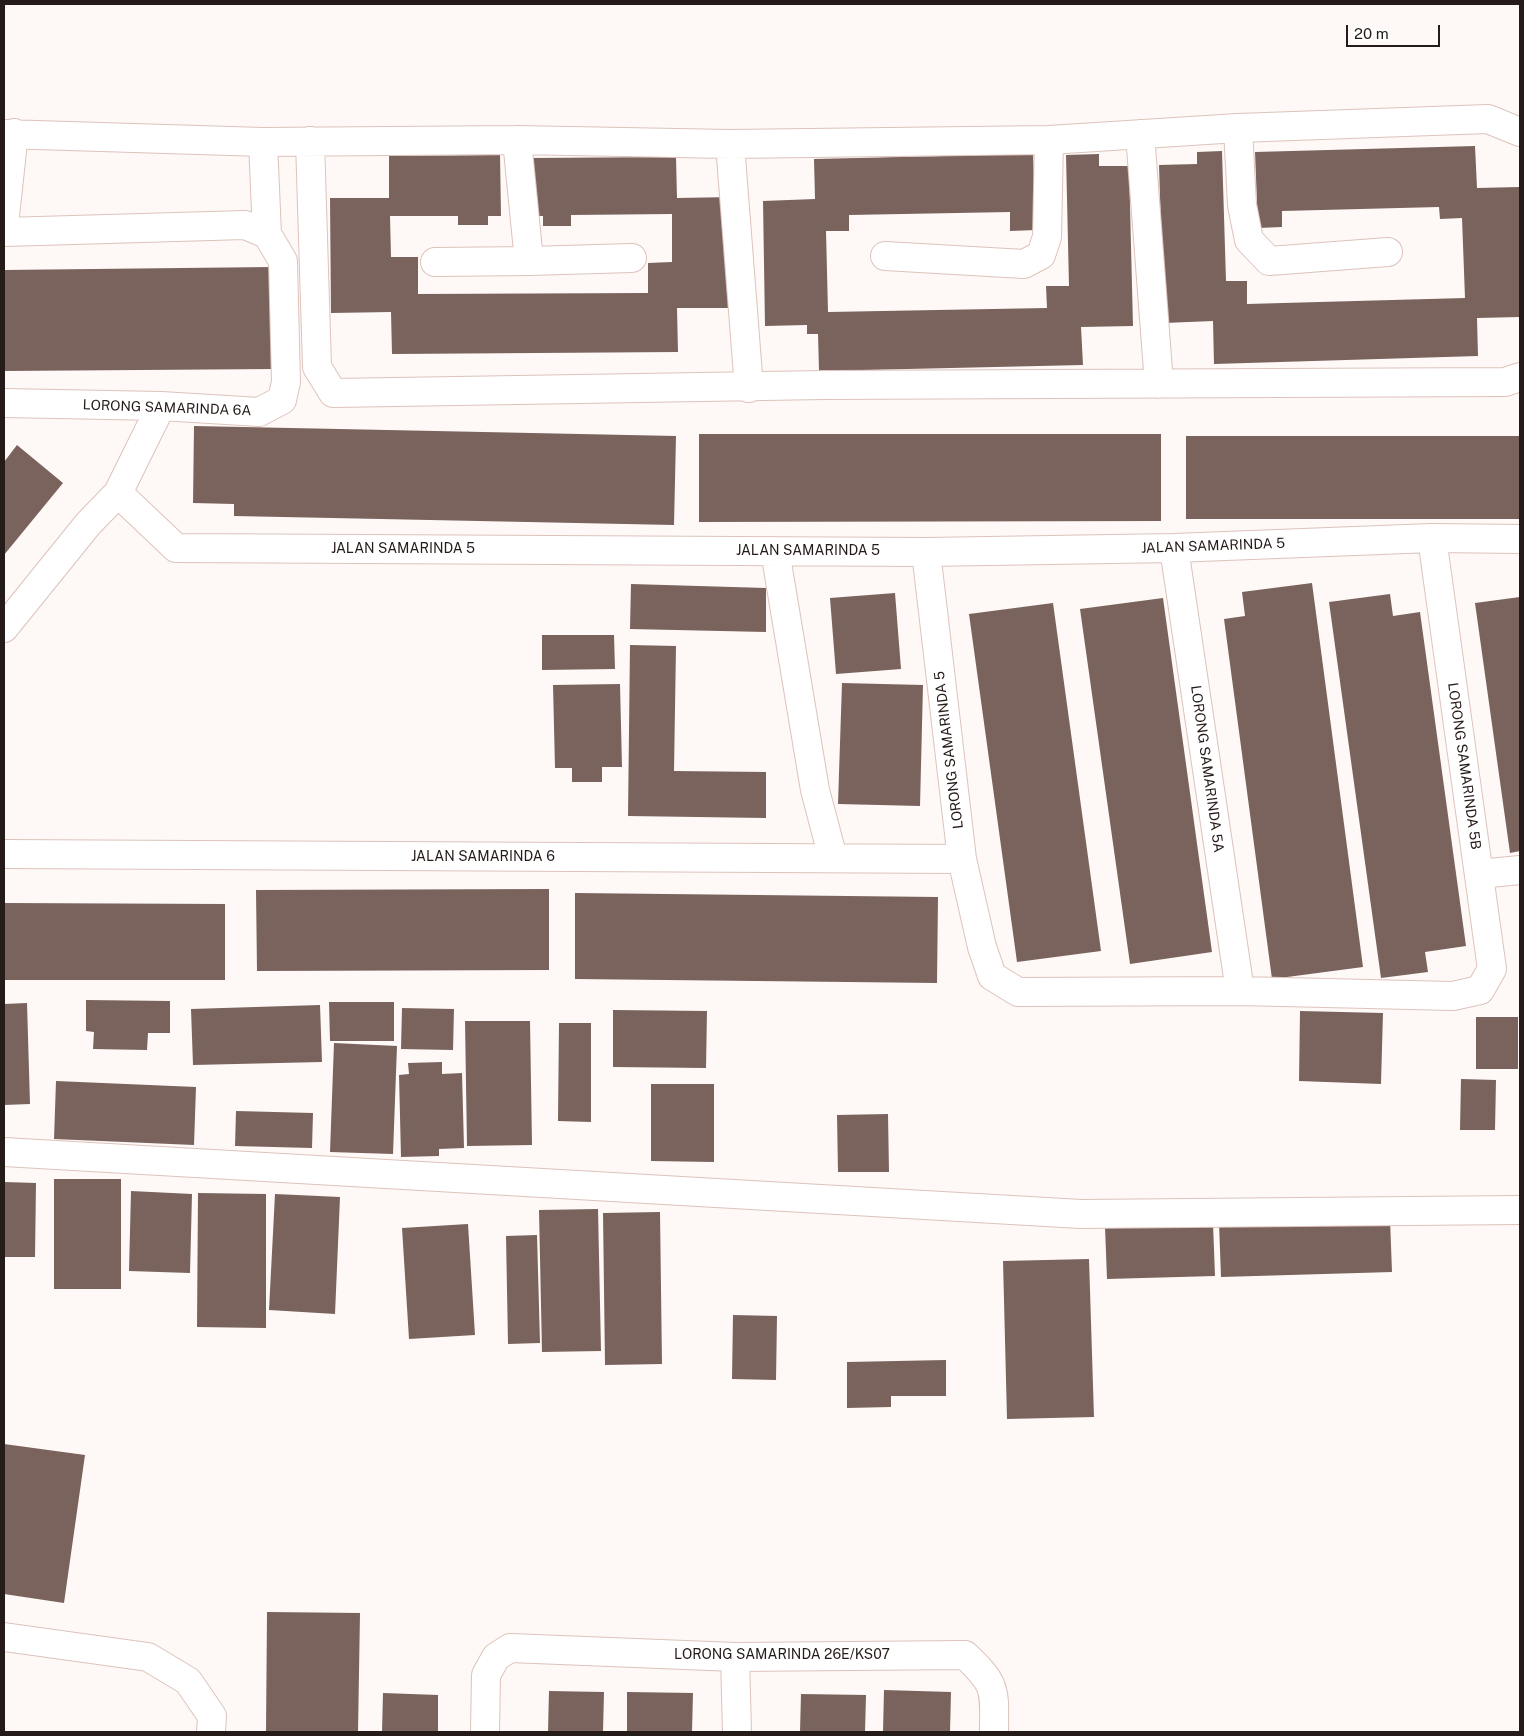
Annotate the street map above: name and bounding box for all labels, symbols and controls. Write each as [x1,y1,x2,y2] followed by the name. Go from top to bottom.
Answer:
[1349,15,1443,47] scale bar
[1354,25,1389,42] text: 20 m
[82,397,252,419] street label: LORONG SAMARINDA 6A
[1141,535,1285,557] street label: JALAN SAMARINDA 5
[331,541,475,557] street label: JALAN SAMARINDA 5
[736,543,880,559] street label: JALAN SAMARINDA 5
[931,670,967,830] street label: LORONG SAMARINDA 5
[1444,681,1484,851] street label: LORONG SAMARINDA 5B
[1187,684,1227,854] street label: LORONG SAMARINDA 5A
[411,849,555,865] street label: JALAN SAMARINDA 6
[674,1647,890,1663] street label: LORONG SAMARINDA 26E/KS07

